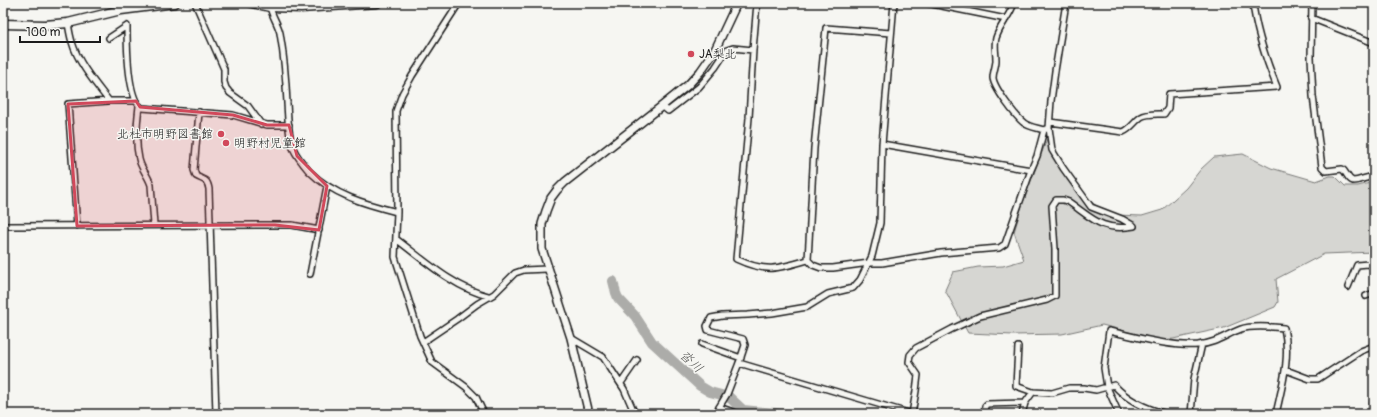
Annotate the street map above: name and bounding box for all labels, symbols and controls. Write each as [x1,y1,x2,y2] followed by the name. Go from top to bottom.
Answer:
[20,18,100,44] scale bar
[26,25,61,40] text: 100 m
[699,47,737,62] place label: JA梨北
[686,49,696,59] marker: JA梨北
[117,127,213,142] place label: 北杜市明野図書館
[216,129,226,139] marker: 北杜市明野図書館
[234,136,306,151] place label: 明野村児童館
[221,138,231,148] marker: 明野村児童館
[676,347,706,376] water label: 沓川

